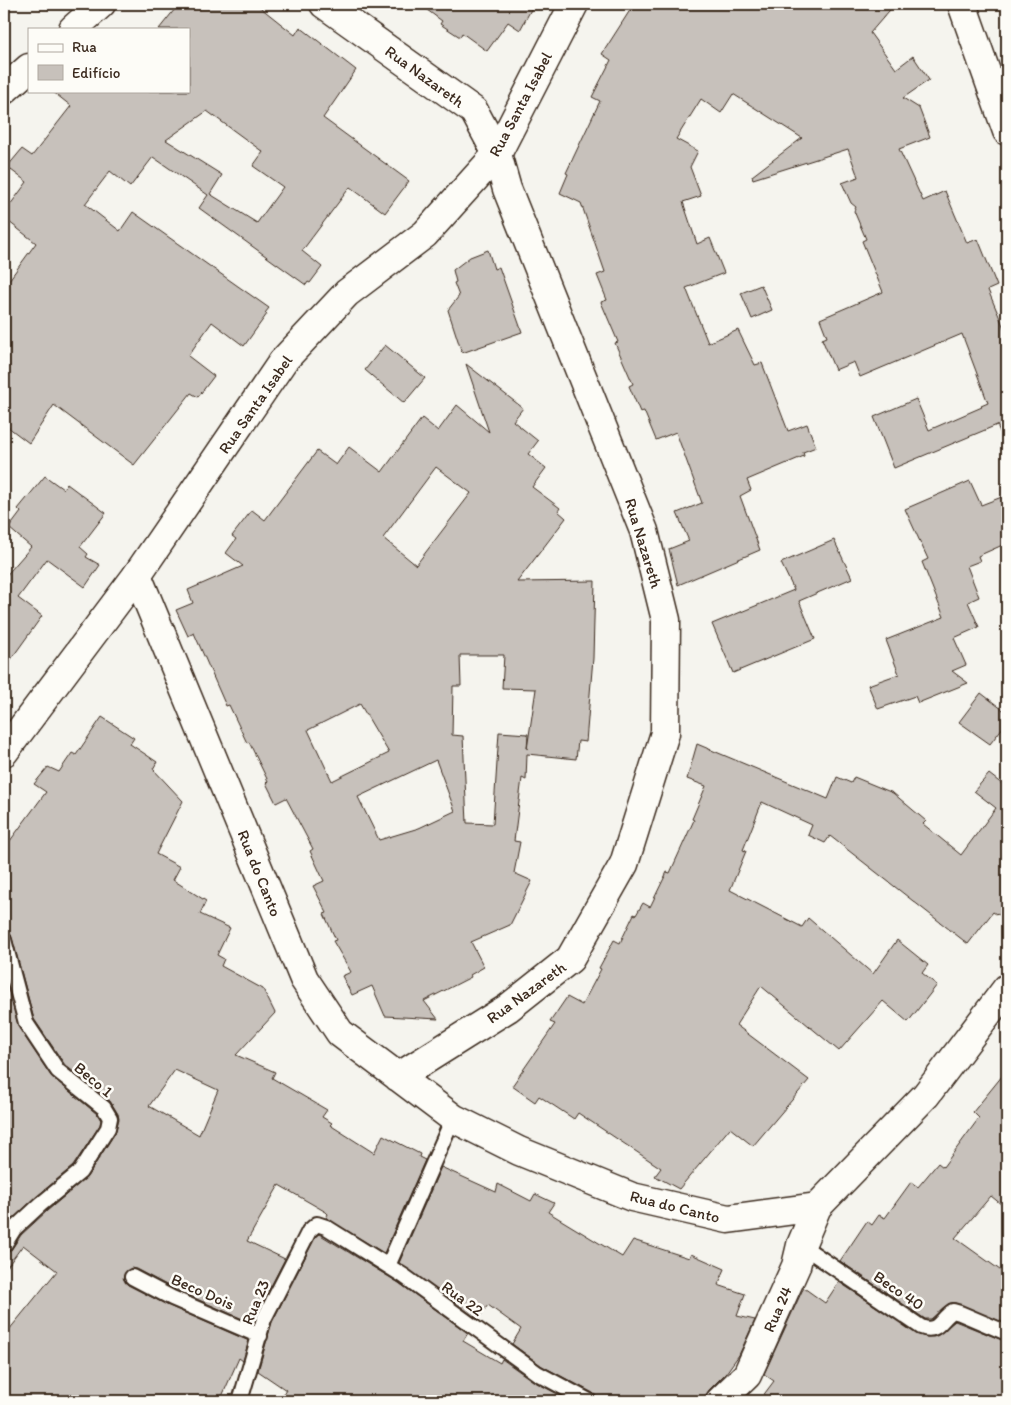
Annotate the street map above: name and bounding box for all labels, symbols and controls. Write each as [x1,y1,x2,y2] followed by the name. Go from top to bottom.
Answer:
[28,28,190,92] legend
[72,38,97,56] text: Rua
[381,41,468,112] street label: Rua Nazareth
[485,48,556,160] street label: Rua Santa Isabel
[72,64,120,82] text: Edifício
[214,351,297,457] street label: Rua Santa Isabel
[621,496,666,591] street label: Rua Nazareth
[234,827,286,919] street label: Rua do Canto
[483,957,570,1027] street label: Rua Nazareth
[70,1058,117,1101] street label: Beco 1
[628,1186,722,1227] street label: Rua do Canto
[870,1267,928,1314] street label: Beco 40
[168,1269,237,1314] street label: Beco Dois
[238,1277,274,1328] street label: Rua 23
[438,1277,488,1320] street label: Rua 22
[759,1283,796,1335] street label: Rua 24

